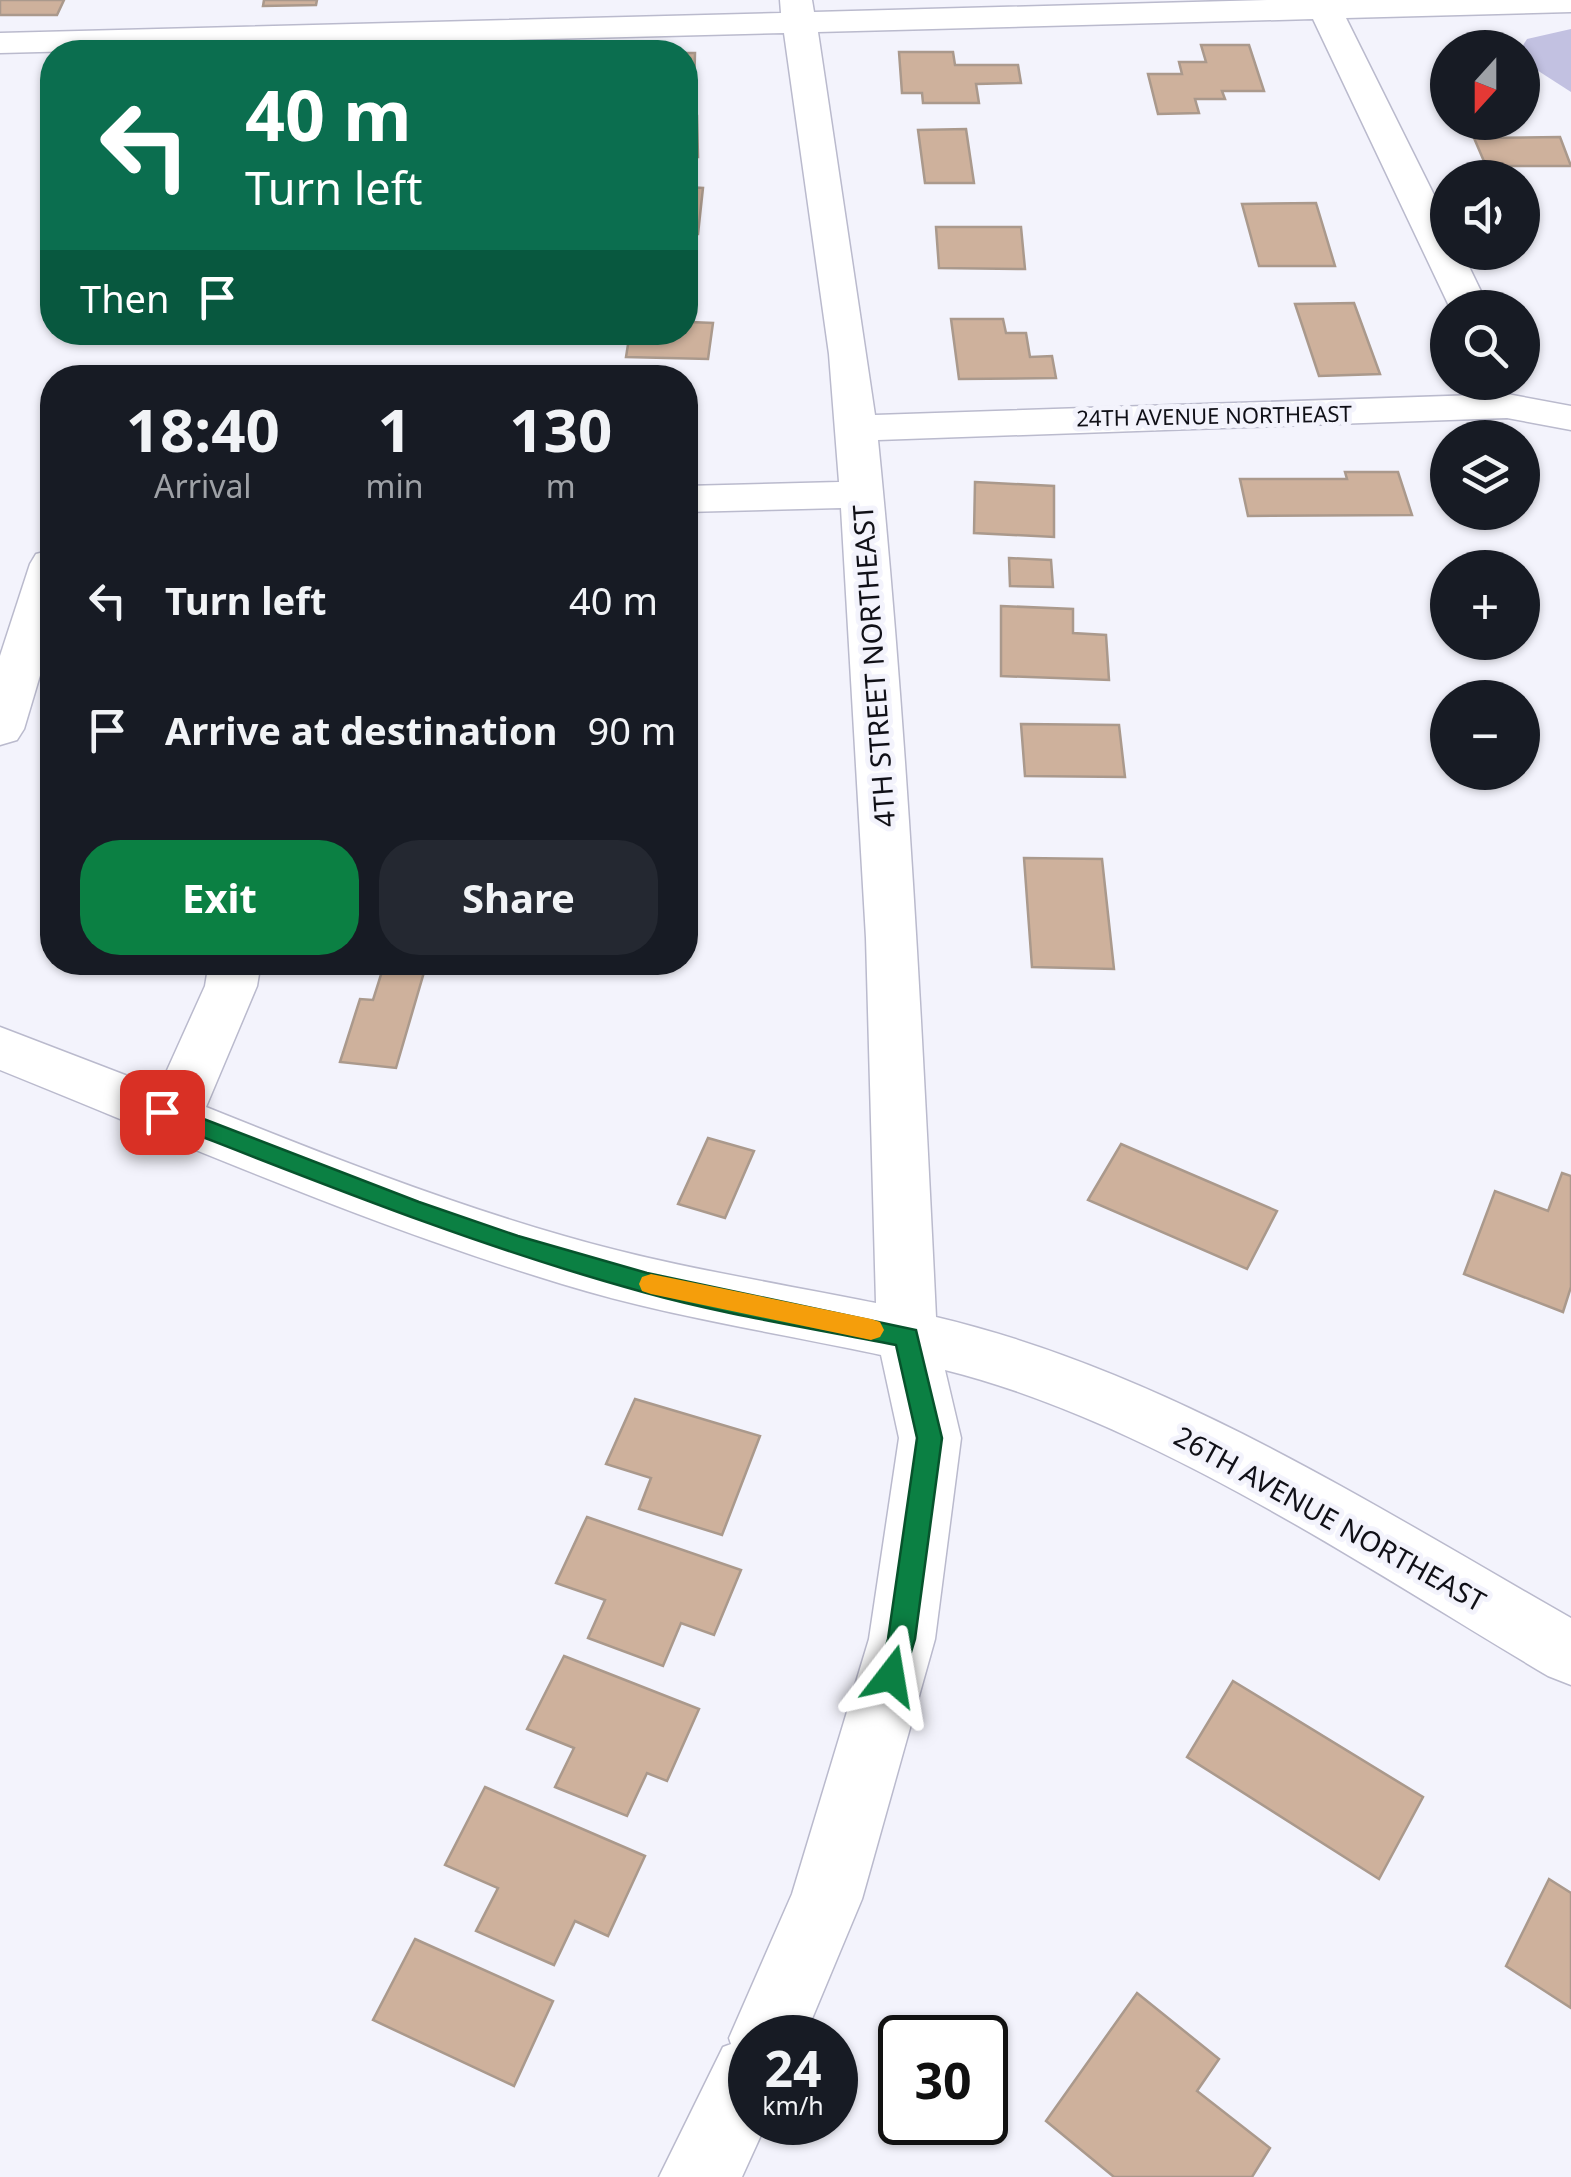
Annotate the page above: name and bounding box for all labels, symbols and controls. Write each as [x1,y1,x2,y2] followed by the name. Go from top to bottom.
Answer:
[1430,30,1540,140] north arrow
[1430,30,1540,790] map controls
[245,66,412,162] text: 40 m
[80,80,210,210] icon: left
[245,157,422,218] text: Turn left
[1430,160,1540,270] button: sound
[190,270,245,325] icon: arrive
[80,272,170,324] text: Then
[1430,290,1540,400] button: search
[126,388,280,470] text: 18:40
[377,388,412,470] text: 1
[509,388,612,470] text: 130
[1076,398,1352,432] street label: 24TH AVENUE NORTHEAST
[1430,420,1540,530] button: layers
[154,464,252,507] text: Arrival
[366,464,424,507] text: min
[546,464,576,507] text: m
[843,503,903,829] street label: 4TH STREET NORTHEAST
[1430,550,1540,660] button: +
[80,573,135,628] icon: left
[165,574,327,626] text: Turn left
[569,574,658,626] text: 40 m
[1430,680,1540,790] button: −
[80,703,135,758] icon: arrive
[165,704,557,756] text: Arrive at destination
[587,704,676,756] text: 90 m
[80,840,359,955] button: Exit
[379,840,658,955] button: Share
[120,1070,205,1155] pin
[135,1085,190,1140] icon: arrive
[1168,1417,1493,1620] street label: 26TH AVENUE NORTHEAST
[839,1624,943,1728] position arrow
[878,2015,1008,2145] speed limit sign: 30
[764,2034,822,2102] text: 24
[762,2088,824,2122] text: km/h

